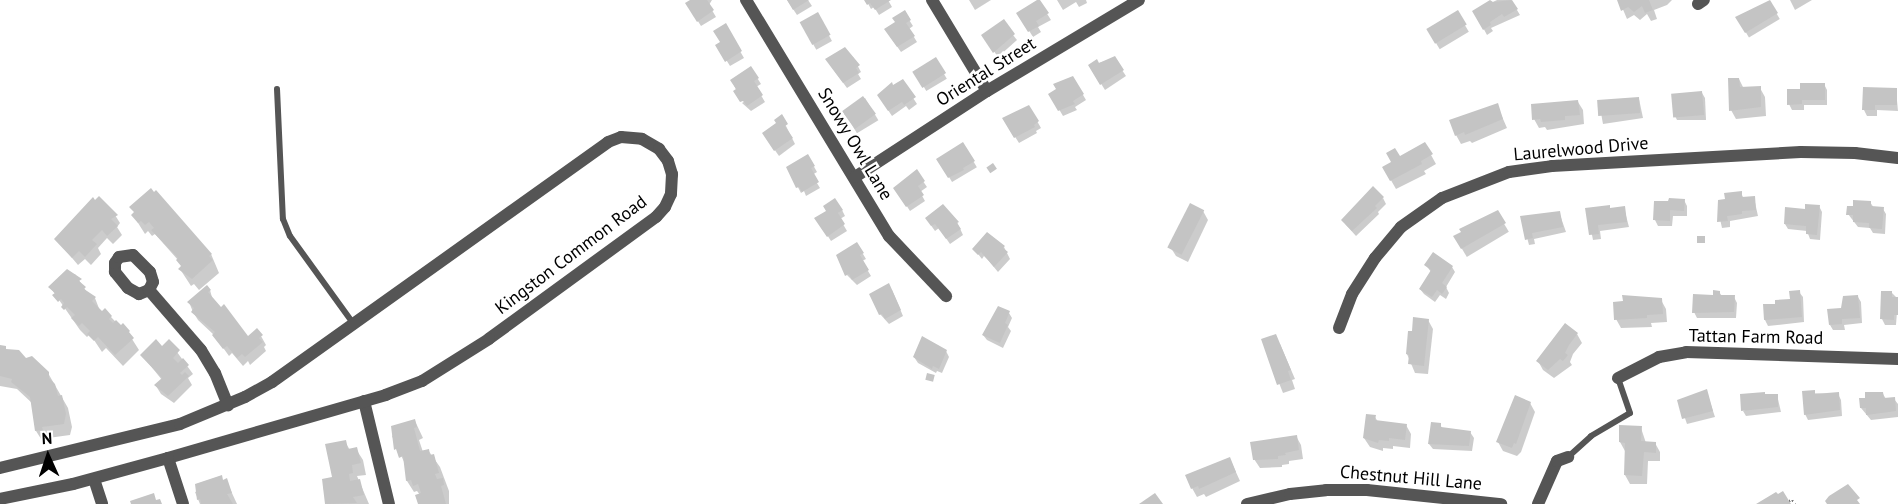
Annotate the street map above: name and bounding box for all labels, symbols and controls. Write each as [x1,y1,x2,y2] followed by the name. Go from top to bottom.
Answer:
[932,33,1040,111] street label: Oriental Street
[813,84,897,204] street label: Snowy Owl Lane
[1513,132,1649,166] street label: Laurelwood Drive
[491,191,651,319] street label: Kingston Common Road
[1688,325,1824,349] street label: Tattan Farm Road
[18,426,78,486] north arrow
[41,428,53,448] text: N
[1339,461,1483,495] street label: Chestnut Hill Lane

